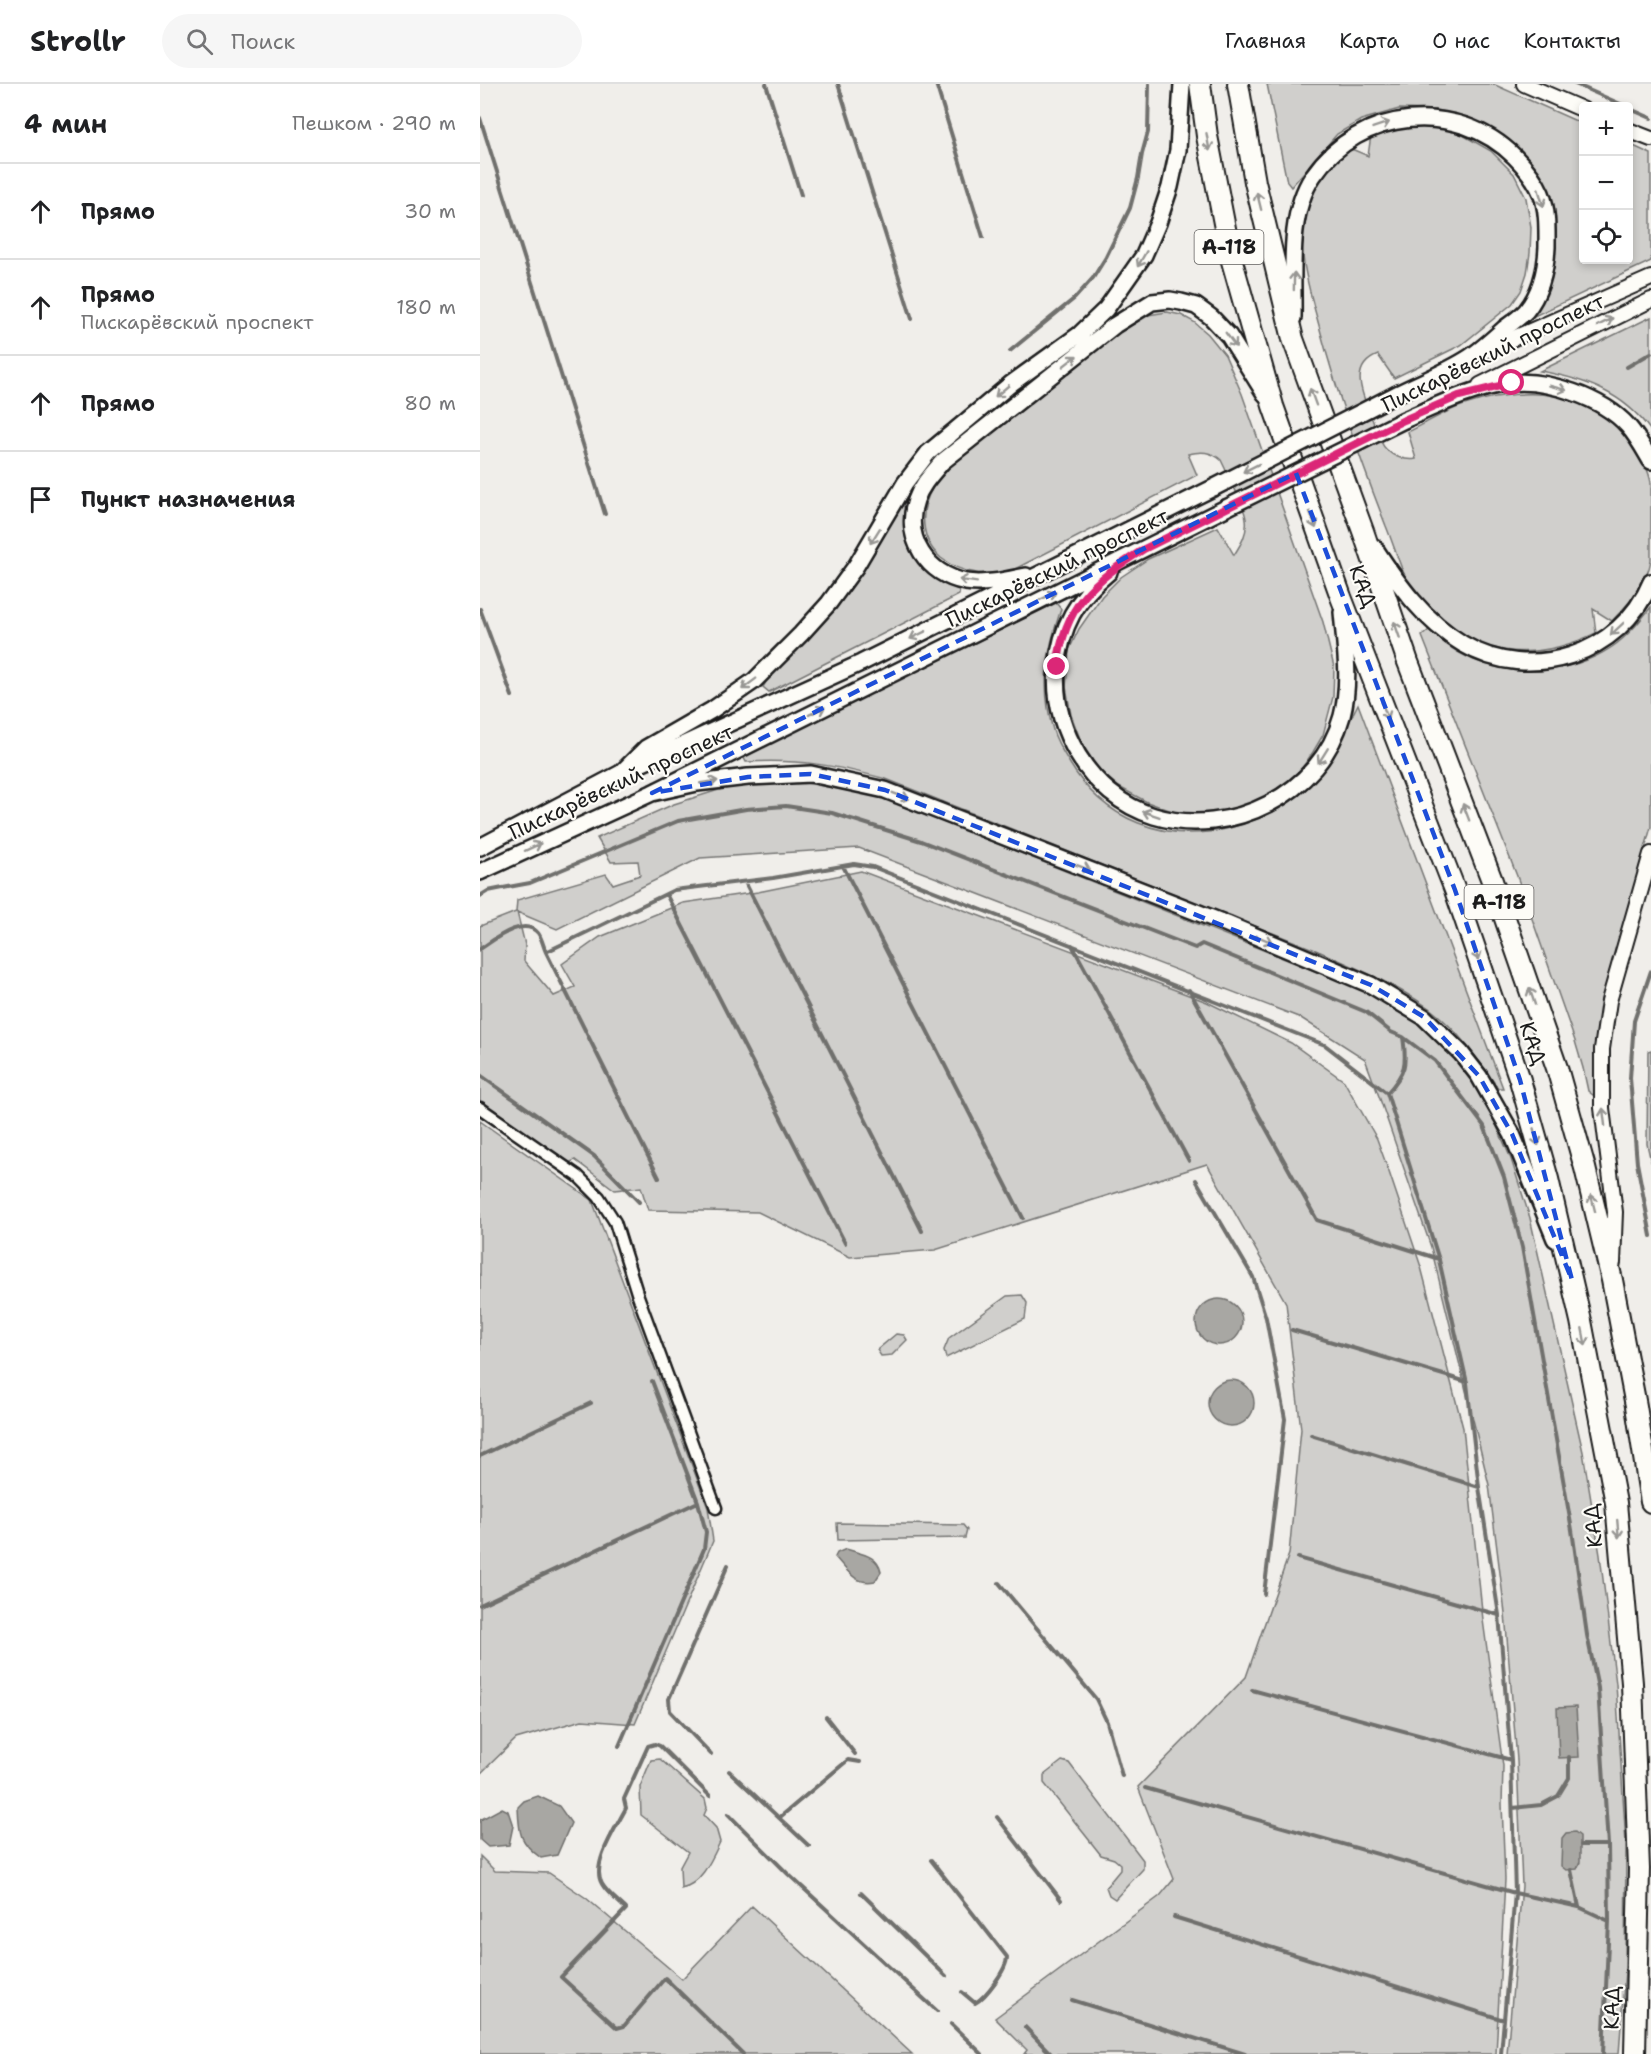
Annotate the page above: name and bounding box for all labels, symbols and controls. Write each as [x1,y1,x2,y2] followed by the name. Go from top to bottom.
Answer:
[162,14,582,68] search box
[30,22,126,60] text: Strollr
[183,25,216,58] icon: search
[231,27,295,56] text: Поиск
[1225,27,1306,55] text: Главная
[1339,27,1399,55] text: Карта
[1432,27,1490,55] text: О нас
[1523,27,1621,55] text: Контакты
[1579,102,1633,264] map controls
[1579,102,1633,156] button: +
[24,106,107,141] text: 4 мин
[292,110,456,136] text: Пешком · 290 m
[1372,119,1390,130] one-way arrow
[1203,132,1214,151] one-way arrow
[1579,156,1633,210] button: −
[1536,188,1547,207] one-way arrow
[1253,192,1265,211] one-way arrow
[24,195,57,228] icon: ahead
[81,197,155,226] text: Прямо
[404,198,456,224] text: 30 m
[1579,210,1633,264] button: locate
[1194,230,1263,264] road number: А-118
[1135,250,1147,267] one-way arrow
[1288,271,1300,291] one-way arrow
[81,280,155,309] text: Прямо
[1377,287,1609,419] street label: Пискарёвский проспект
[24,291,57,324] icon: ahead
[396,294,456,320] text: 180 m
[81,309,314,335] text: Пискарёвский проспект
[1596,316,1614,328] one-way arrow
[1225,331,1237,347] one-way arrow
[1061,354,1077,367] one-way arrow
[1498,369,1524,395] route start
[1548,383,1567,395] one-way arrow
[994,385,1010,398] one-way arrow
[24,387,57,420] icon: ahead
[81,389,155,418] text: Прямо
[1307,389,1318,407] one-way arrow
[404,390,456,416] text: 80 m
[1243,463,1261,475] one-way arrow
[24,483,57,516] icon: arrive
[81,485,295,514] text: Пункт назначения
[941,502,1173,634] street label: Пискарёвский проспект
[1309,511,1320,529] one-way arrow
[868,527,880,544] one-way arrow
[1342,561,1384,611] street label: КАД
[959,575,978,586] one-way arrow
[1039,590,1056,602] one-way arrow
[1390,621,1401,640] one-way arrow
[1609,622,1624,636] one-way arrow
[910,629,928,641] one-way arrow
[1043,653,1069,679] route end
[741,677,757,690] one-way arrow
[1380,701,1391,720] one-way arrow
[807,704,825,716] one-way arrow
[504,718,738,846] street label: Пискарёвский проспект
[1316,747,1329,764] one-way arrow
[699,776,719,787] one-way arrow
[891,791,910,802] one-way arrow
[1459,803,1470,822] one-way arrow
[1142,808,1161,819] one-way arrow
[524,841,542,852] one-way arrow
[1073,862,1091,873] one-way arrow
[1464,885,1534,919] road number: А-118
[1254,934,1272,946] one-way arrow
[1472,942,1483,961] one-way arrow
[1525,987,1536,1005] one-way arrow
[1513,1018,1553,1068] street label: КАД
[1598,1108,1609,1127] one-way arrow
[1531,1128,1542,1147] one-way arrow
[1586,1193,1598,1212] one-way arrow
[1579,1327,1590,1346] one-way arrow
[1577,1503,1609,1549] street label: КАД
[1613,1518,1624,1538] one-way arrow
[1598,1986,1626,2030] street label: КАД

